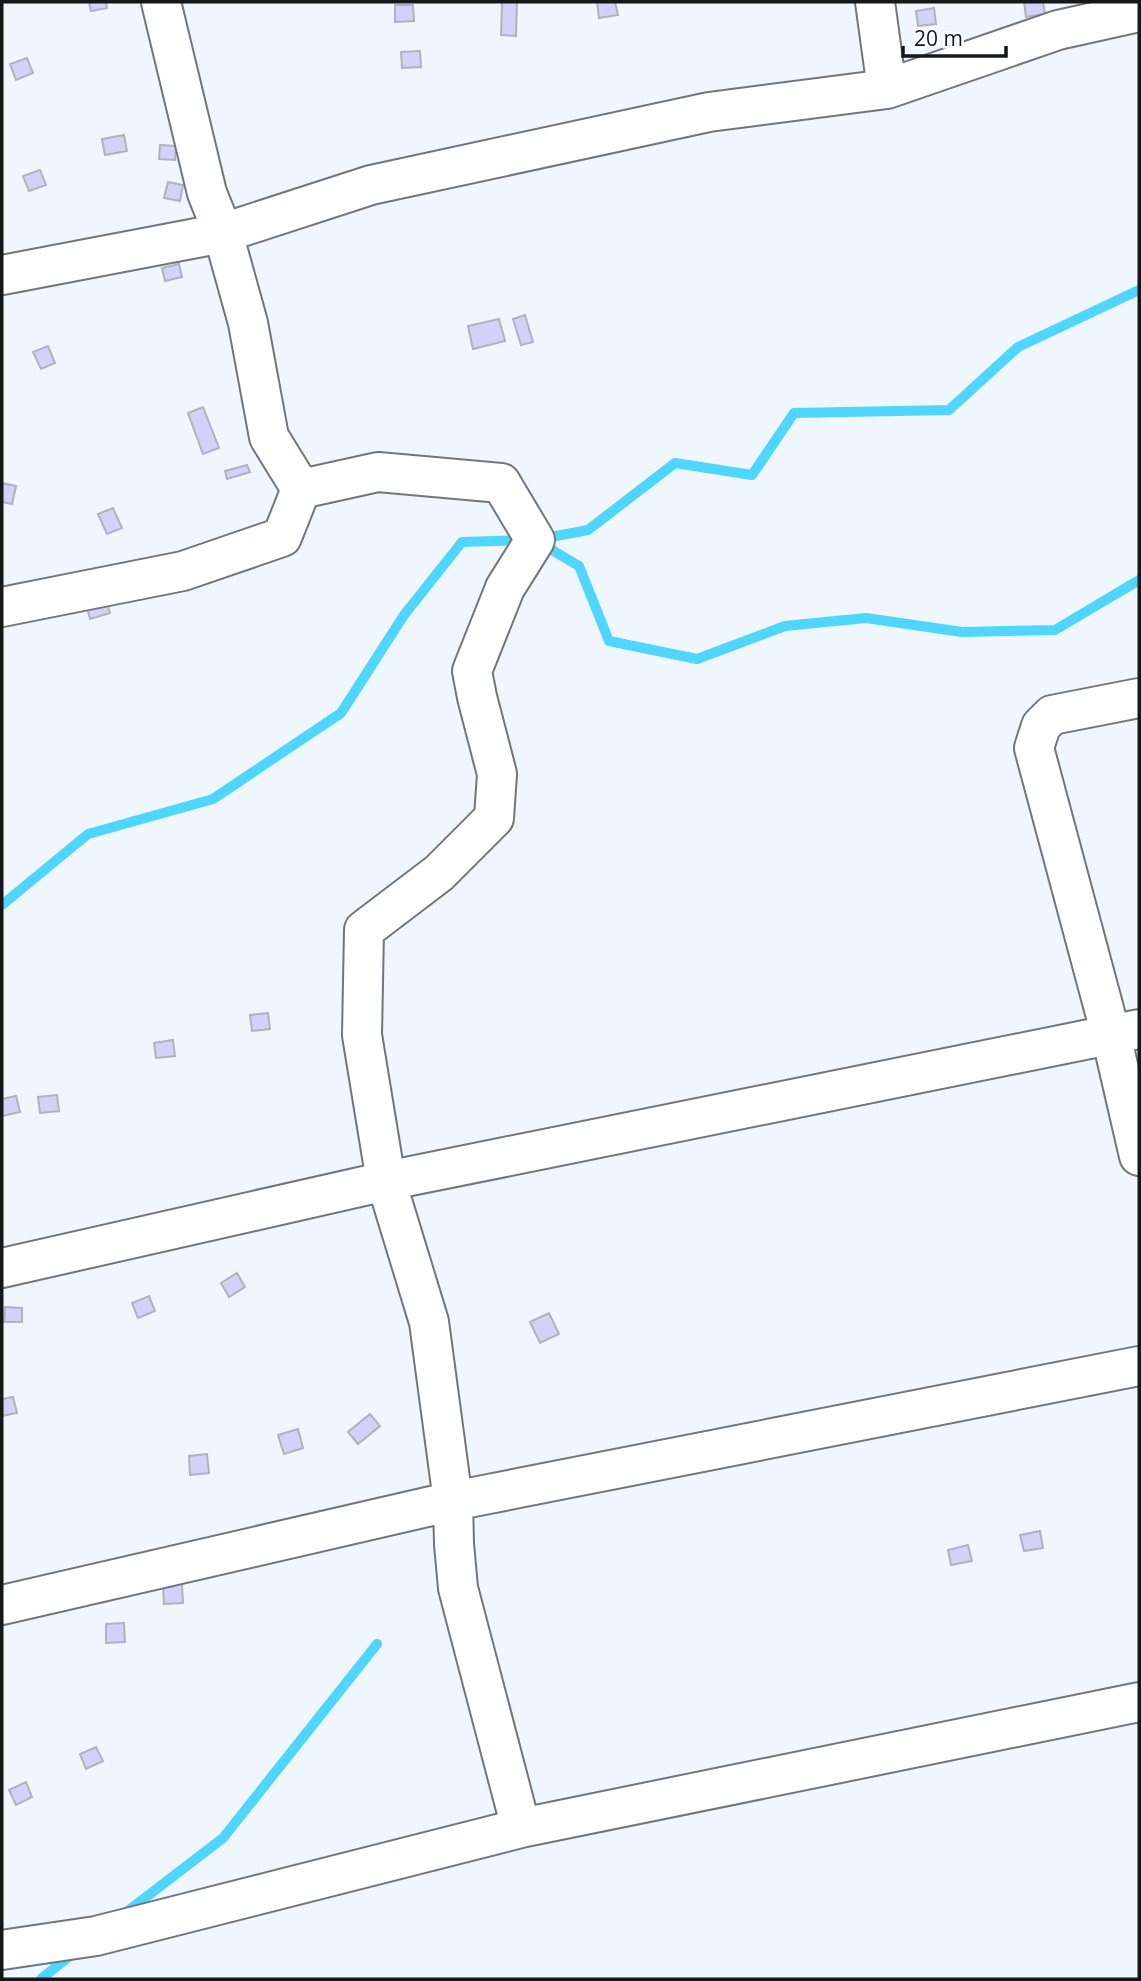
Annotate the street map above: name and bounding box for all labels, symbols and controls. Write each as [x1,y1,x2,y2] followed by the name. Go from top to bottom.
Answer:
[903,14,1006,58] scale bar
[914,24,963,52] text: 20 m

